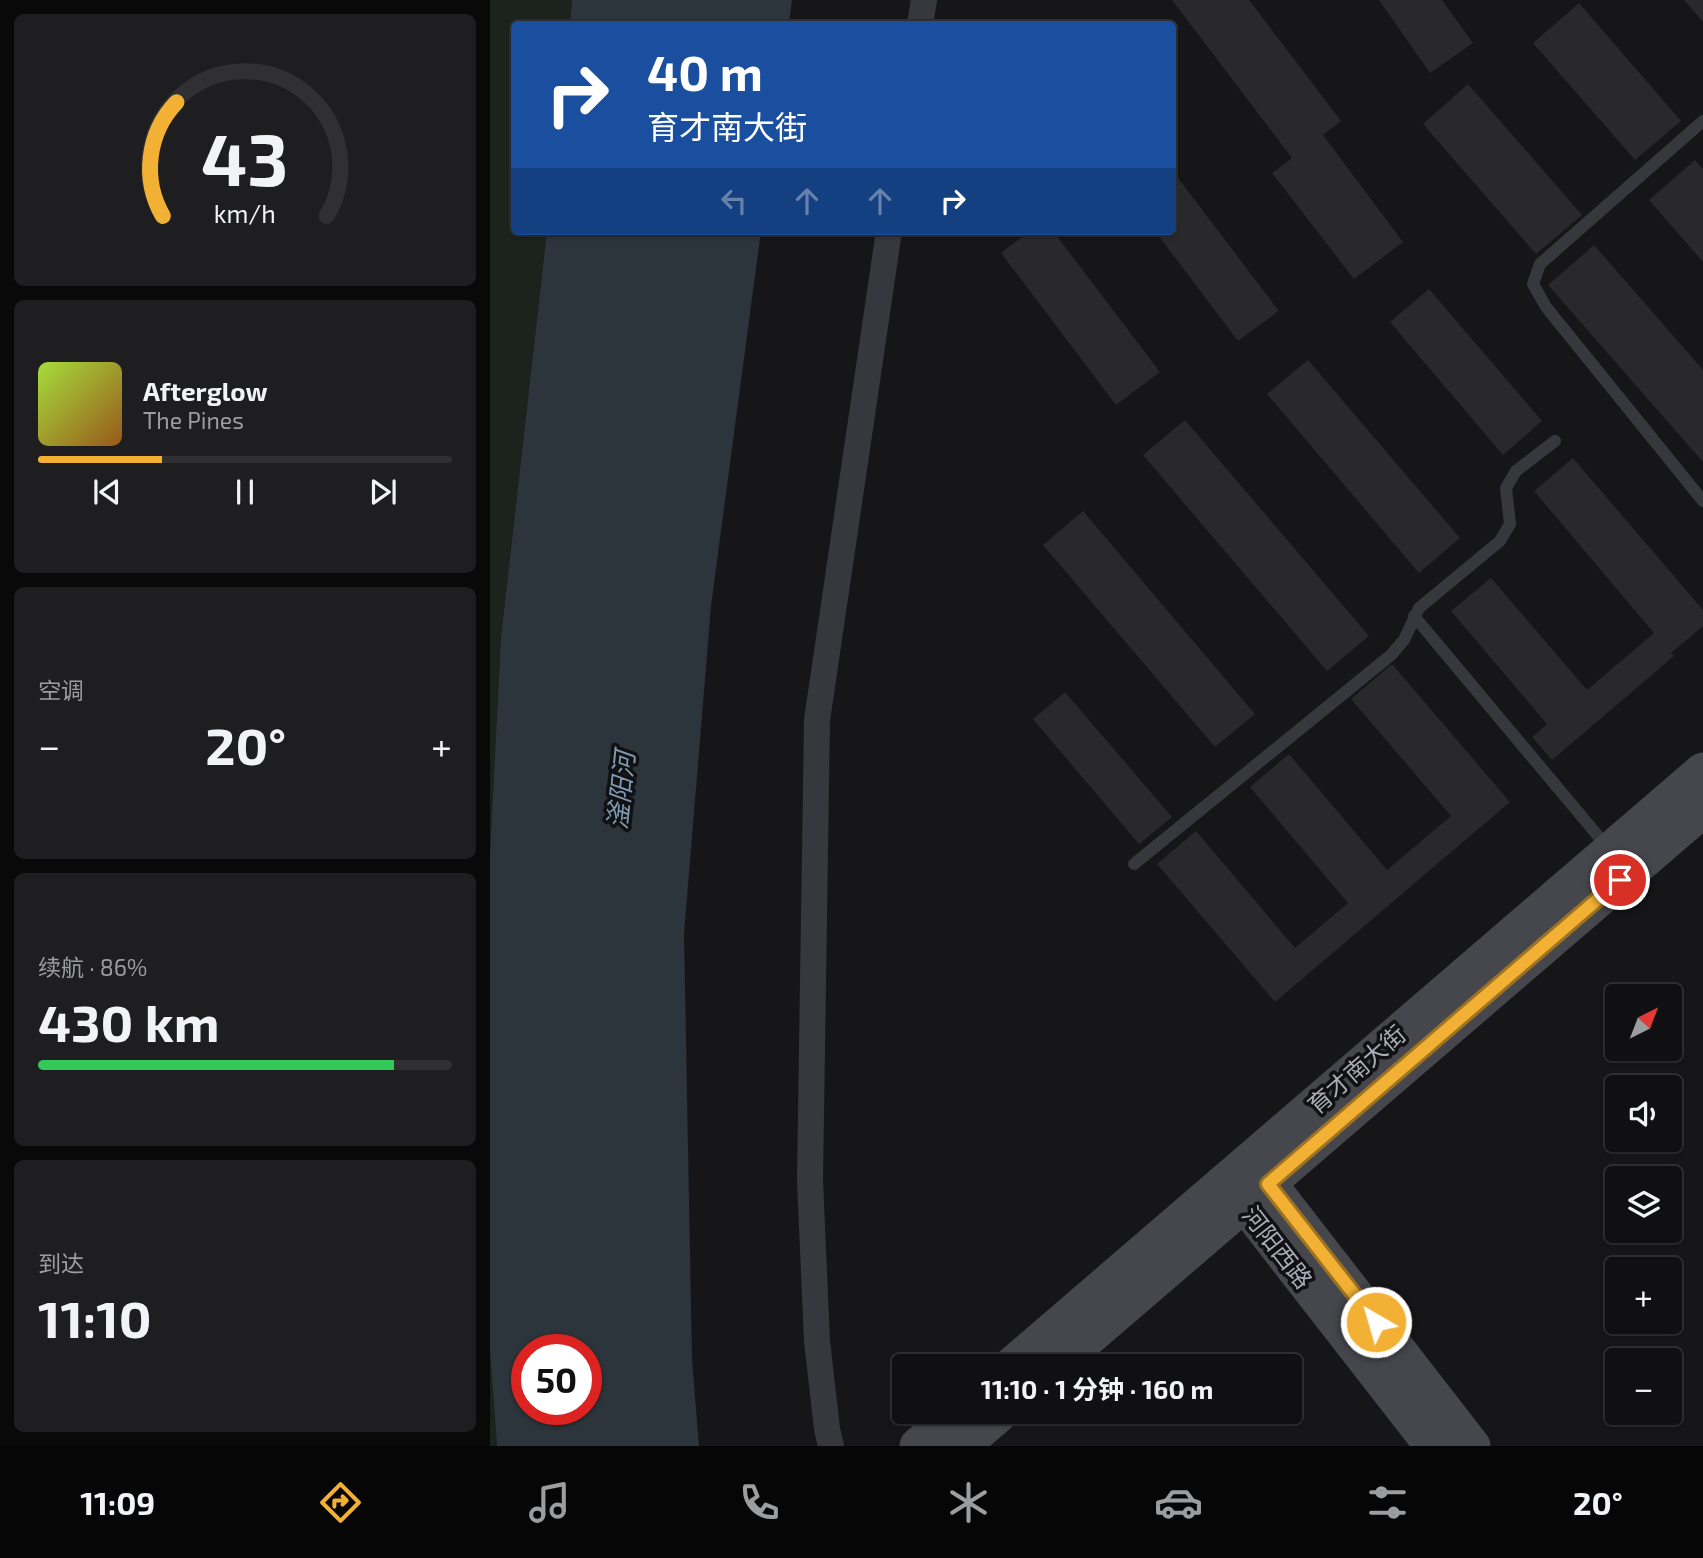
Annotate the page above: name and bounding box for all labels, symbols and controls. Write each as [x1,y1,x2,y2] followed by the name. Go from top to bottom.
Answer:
[647,42,763,101] text: 40 m
[532,49,623,140] icon: right
[647,107,807,145] text: 育才南大街
[201,114,289,202] text: 43
[715,182,753,220] icon: left
[788,182,826,220] icon: ahead
[861,182,899,220] icon: ahead
[934,182,972,220] icon: right
[214,198,276,228] text: km/h
[143,375,268,406] text: Afterglow
[143,406,244,434] text: The Pines
[88,473,126,511] icon: previous
[226,473,264,511] icon: pause
[364,473,402,511] icon: next
[38,676,84,704] text: 空调
[205,713,286,775] text: 20°
[38,722,60,768] text: −
[431,722,452,768] text: +
[601,745,640,830] water label: 滏阳河
[1590,850,1650,910] pin
[1601,861,1639,899] icon: arrive
[38,953,147,981] text: 续航 · 86%
[1605,984,1682,1060] north arrow
[1605,984,1682,1425] map controls
[38,990,220,1052] text: 430 km
[1301,1019,1411,1119] street label: 育才南大街
[1605,1075,1682,1152] button: sound
[1605,1166,1682,1243] button: layers
[1237,1200,1319,1294] street label: 河阳西路
[38,1249,84,1277] text: 到达
[1605,1257,1682,1334] button: +
[1339,1285,1413,1359] position arrow
[38,1286,152,1348] text: 11:10
[511,1334,602,1425] speed limit sign: 50
[1605,1348,1682,1425] button: −
[981,1373,1213,1404] text: 11:10 · 1 分钟 · 160 m
[316,1478,365,1527] icon: directions
[525,1478,574,1527] icon: music
[735,1478,784,1527] icon: phone
[944,1478,993,1527] icon: climate
[1154,1478,1203,1527] icon: car
[1363,1478,1412,1527] icon: filters
[80,1483,155,1521] text: 11:09
[1573,1483,1623,1521] text: 20°

